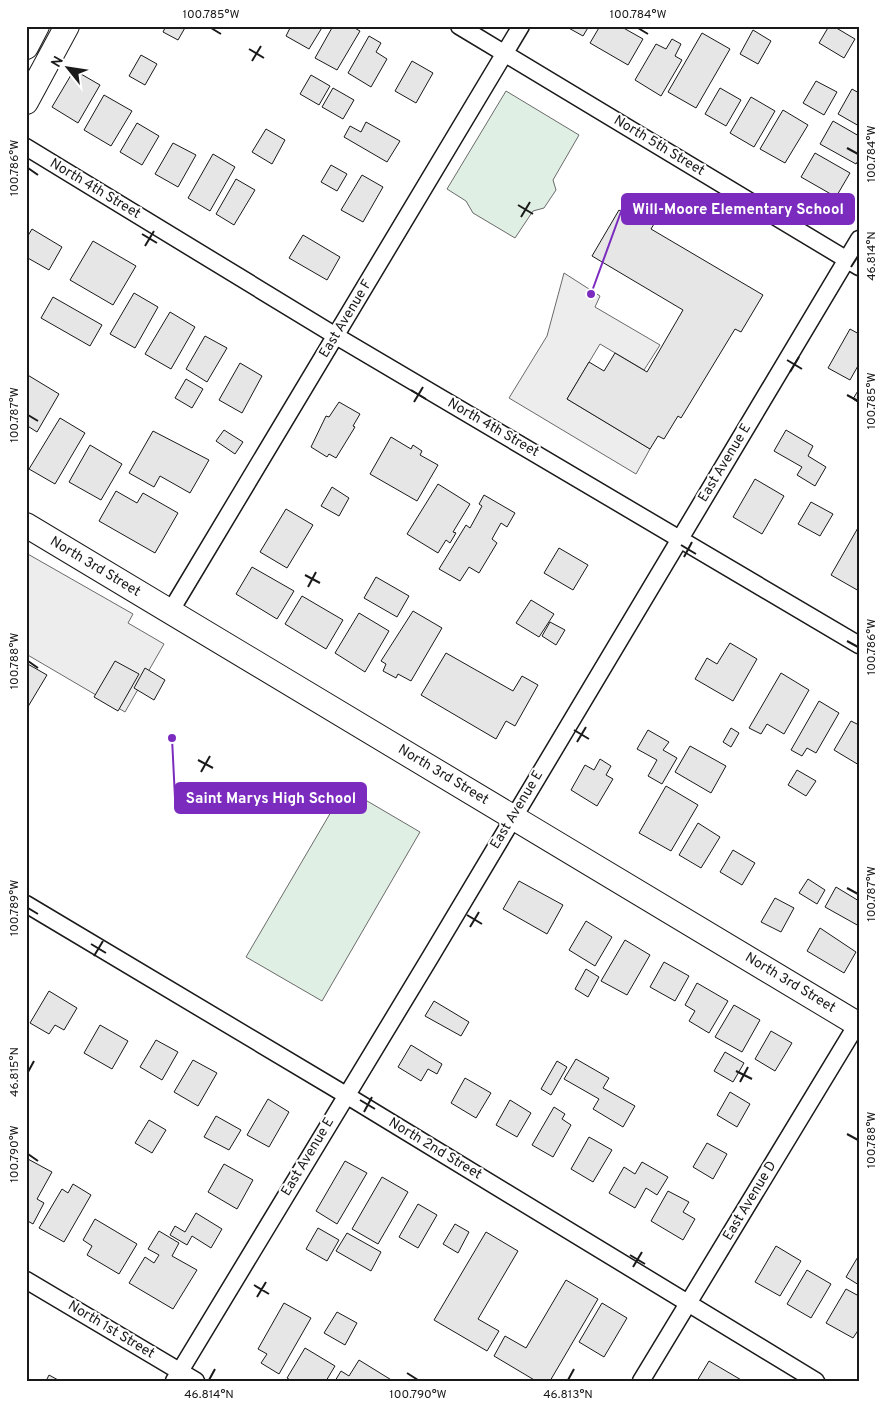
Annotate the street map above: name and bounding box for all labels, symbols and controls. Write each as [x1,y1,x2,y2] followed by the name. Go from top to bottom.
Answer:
[183,7,239,23] text: 100.785°W
[610,7,666,23] text: 100.784°W
[42,42,92,92] north arrow
[48,54,68,71] text: N
[610,112,708,180] street label: North 5th Street
[864,126,880,182] text: 100.784°W
[7,140,23,196] text: 100.786°W
[46,155,144,223] street label: North 4th Street
[622,194,854,224] callout: Will-Moore Elementary School
[632,201,844,220] text: Will-Moore Elementary School
[864,231,880,281] text: 46.814°N
[316,277,376,361] street label: East Avenue F
[864,373,880,429] text: 100.785°W
[7,387,23,443] text: 100.787°W
[444,395,542,461] street label: North 4th Street
[695,421,755,505] street label: East Avenue E
[47,533,143,601] street label: North 3rd Street
[864,619,880,675] text: 100.786°W
[7,633,23,689] text: 100.788°W
[395,741,491,809] street label: North 3rd Street
[487,768,547,852] street label: East Avenue E
[175,783,366,813] callout: Saint Marys High School
[186,790,356,809] text: Saint Marys High School
[864,866,880,922] text: 100.787°W
[7,880,23,936] text: 100.789°W
[742,949,838,1017] street label: North 3rd Street
[7,1047,23,1097] text: 46.815°N
[864,1112,880,1168] text: 100.788°W
[385,1114,485,1184] street label: North 2nd Street
[278,1115,338,1199] street label: East Avenue E
[7,1125,23,1183] text: 100.790°W
[720,1158,780,1244] street label: East Avenue D
[65,1297,157,1363] street label: North 1st Street
[184,1387,234,1403] text: 46.814°N
[389,1387,447,1403] text: 100.790°W
[543,1387,593,1403] text: 46.813°N

